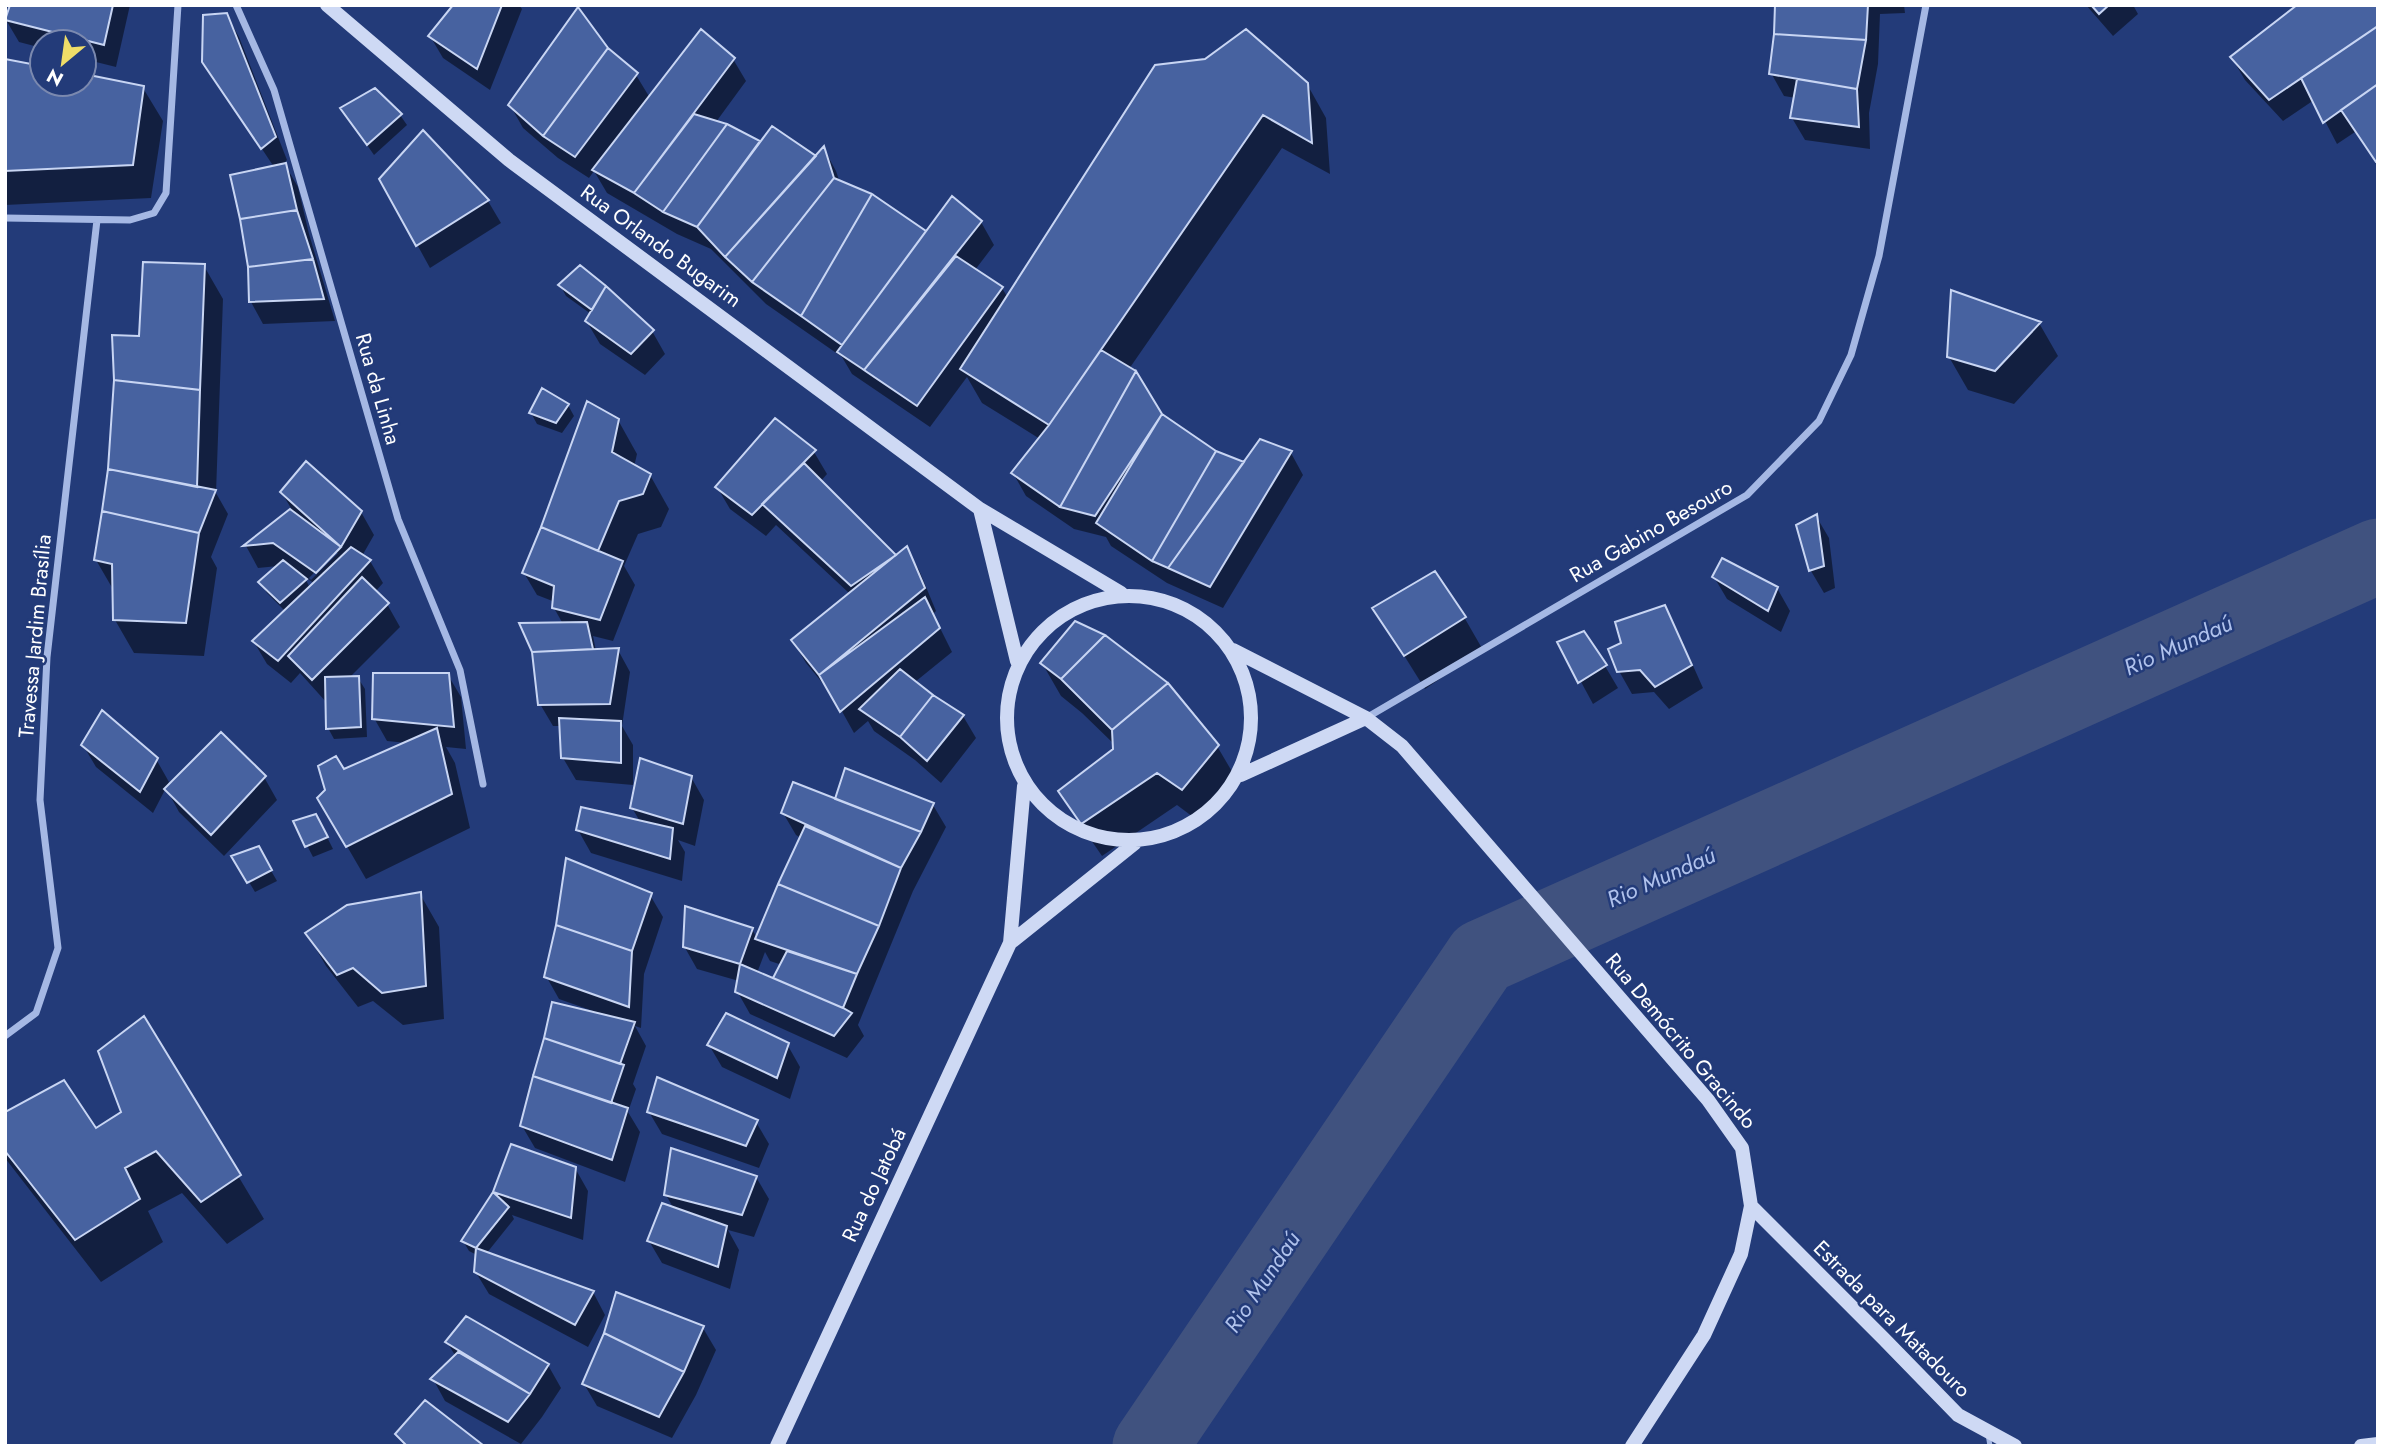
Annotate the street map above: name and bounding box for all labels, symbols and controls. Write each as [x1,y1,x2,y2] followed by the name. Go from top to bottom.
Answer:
[28,28,98,98] north arrow
[42,62,68,93] text: N
[574,177,748,315] street label: Rua Orlando Bugarim
[348,330,408,448] street label: Rua da Linha
[1564,472,1738,590] street label: Rua Gabino Besouro
[11,533,59,739] street label: Travessa Jardim Brasília
[2118,606,2238,684] water label: Rio Mundaú
[1601,838,1721,916] water label: Rio Mundaú
[1598,947,1764,1135] street label: Rua Demócrito Gracindo
[834,1123,914,1247] street label: Rua do Jatobá
[1215,1224,1309,1340] water label: Rio Mundaú
[1807,1234,1977,1404] street label: Estrada para Matadouro

